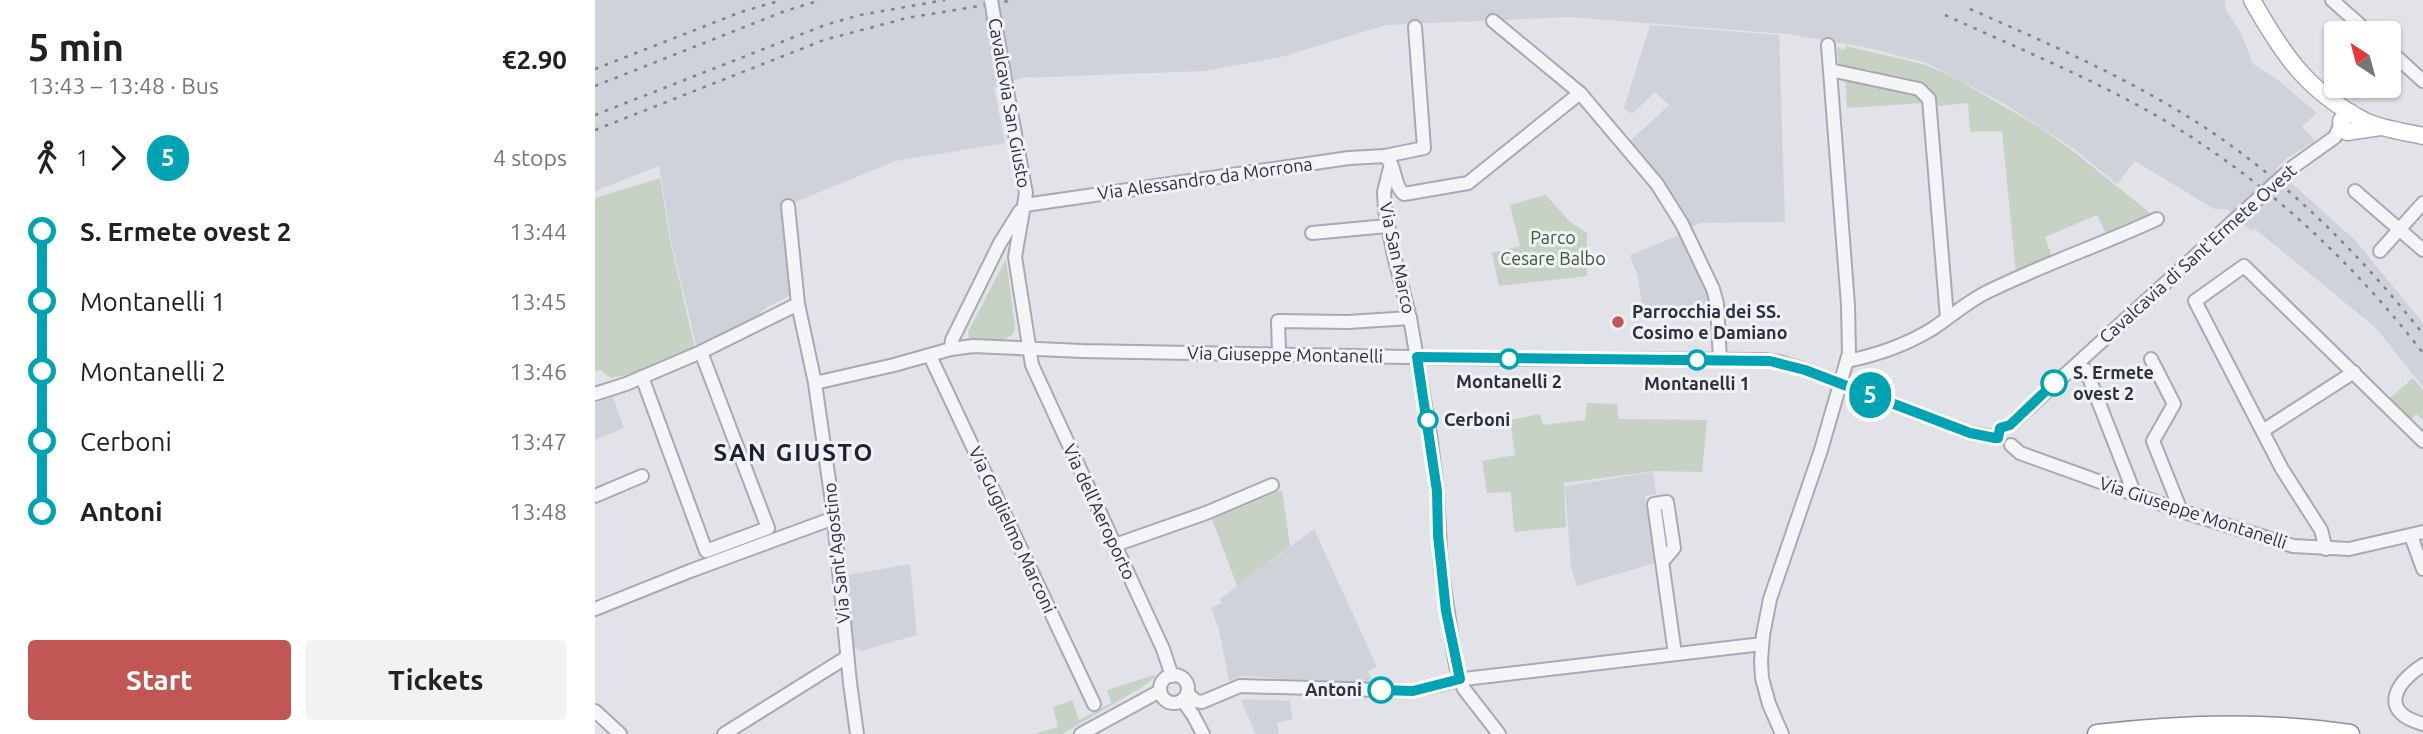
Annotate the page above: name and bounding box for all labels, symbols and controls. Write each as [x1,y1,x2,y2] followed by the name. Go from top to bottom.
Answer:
[985,16,1035,189] street label: Cavalcavia San Giusto
[2324,21,2401,98] north arrow
[2324,21,2401,98] map controls
[28,26,124,68] text: 5 min
[502,45,567,74] text: €2.90
[28,73,219,98] text: 13:43 – 13:48 · Bus
[28,139,66,177] icon: walk
[99,139,137,177] icon: forward
[161,144,175,171] text: 5
[76,145,89,170] text: 1
[493,145,567,170] text: 4 stops
[1096,153,1314,203] street label: Via Alessandro da Morrona
[2095,160,2300,347] street label: Cavalcavia di Sant'Ermete Ovest
[1376,200,1420,315] street label: Via San Marco
[80,217,291,246] text: S. Ermete ovest 2
[509,219,567,244] text: 13:44
[1500,227,1606,268] park label: Parco Cesare Balbo
[80,287,226,316] text: Montanelli 1
[509,289,567,314] text: 13:45
[1632,301,1787,342] place label: Parrocchia dei SS. Cosimo e Damiano
[1610,314,1626,330] marker: Parrocchia dei SS. Cosimo e Damiano
[1187,342,1383,366] street label: Via Giuseppe Montanelli
[1499,349,1519,369] marker: Montanelli 2
[1687,350,1707,370] marker: Montanelli 1
[80,357,226,386] text: Montanelli 2
[509,359,567,384] text: 13:46
[2073,362,2154,403] place label: S. Ermete ovest 2
[2041,370,2067,396] marker: S. Ermete ovest 2
[1456,371,1562,391] place label: Montanelli 2
[1847,372,1893,418] line badge: 5
[1644,373,1750,393] place label: Montanelli 1
[1863,381,1877,408] text: 5
[1444,409,1510,429] place label: Cerboni
[1418,410,1438,430] marker: Cerboni
[80,427,172,456] text: Cerboni
[509,429,567,454] text: 13:47
[714,439,874,466] district label: SAN GIUSTO
[1060,441,1140,583] street label: Via dell'Aeroporto
[966,443,1060,616] street label: Via Guglielmo Marconi
[2097,472,2290,552] street label: Via Giuseppe Montanelli
[819,482,853,625] street label: Via Sant'Agostino
[80,497,162,526] text: Antoni
[509,499,567,524] text: 13:48
[28,640,291,720] button: Start
[305,640,567,720] button: Tickets
[1368,677,1394,703] marker: Antoni
[1305,679,1362,699] place label: Antoni

